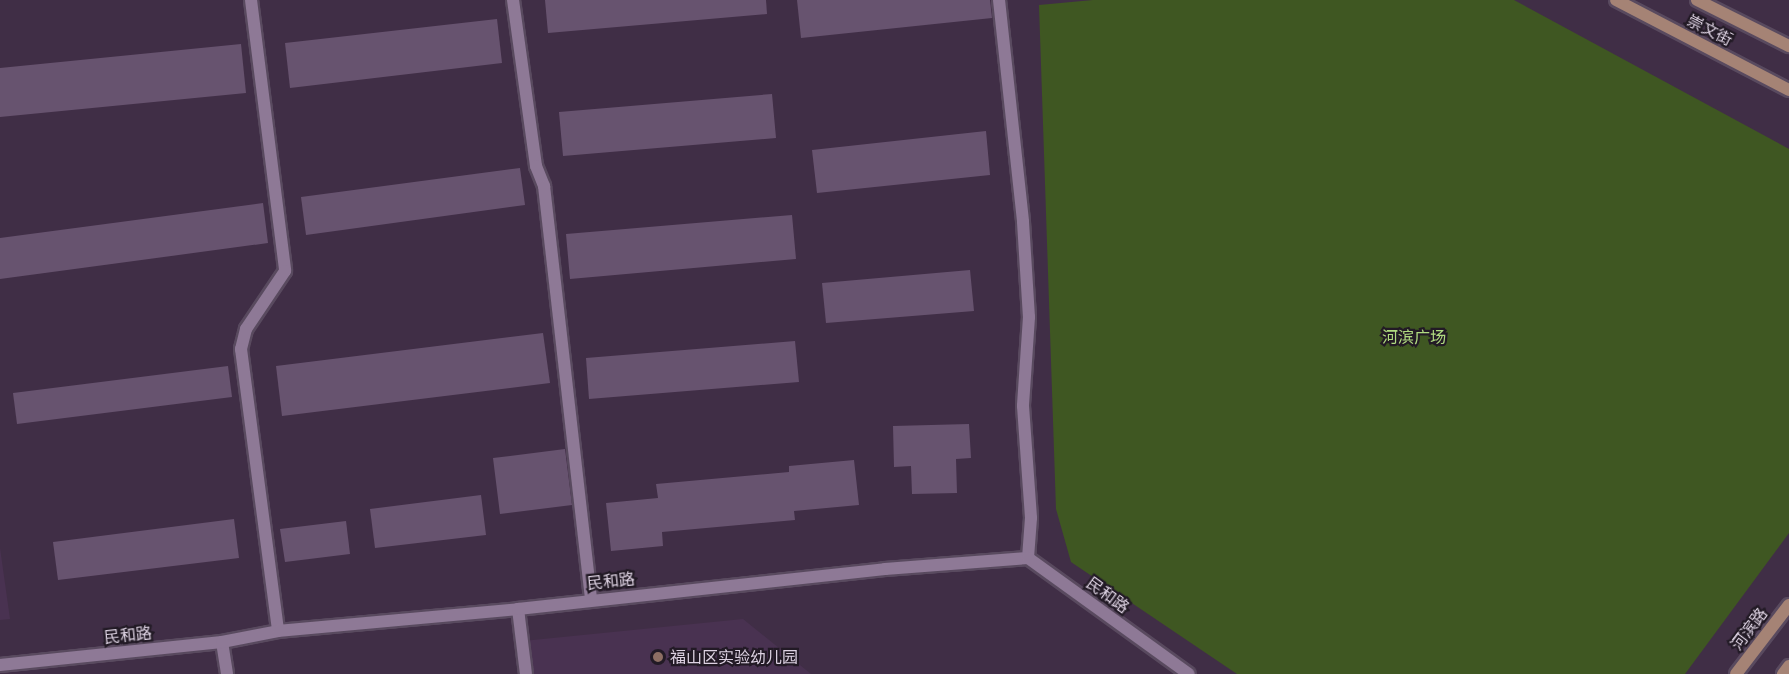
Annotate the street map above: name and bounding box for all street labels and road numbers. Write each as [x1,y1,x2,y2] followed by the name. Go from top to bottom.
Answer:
[1684,11,1736,49] street label: 崇文街
[586,569,636,593] street label: 民和路
[1083,573,1133,617] street label: 民和路
[1727,604,1771,654] street label: 河滨路
[103,623,153,647] street label: 民和路

